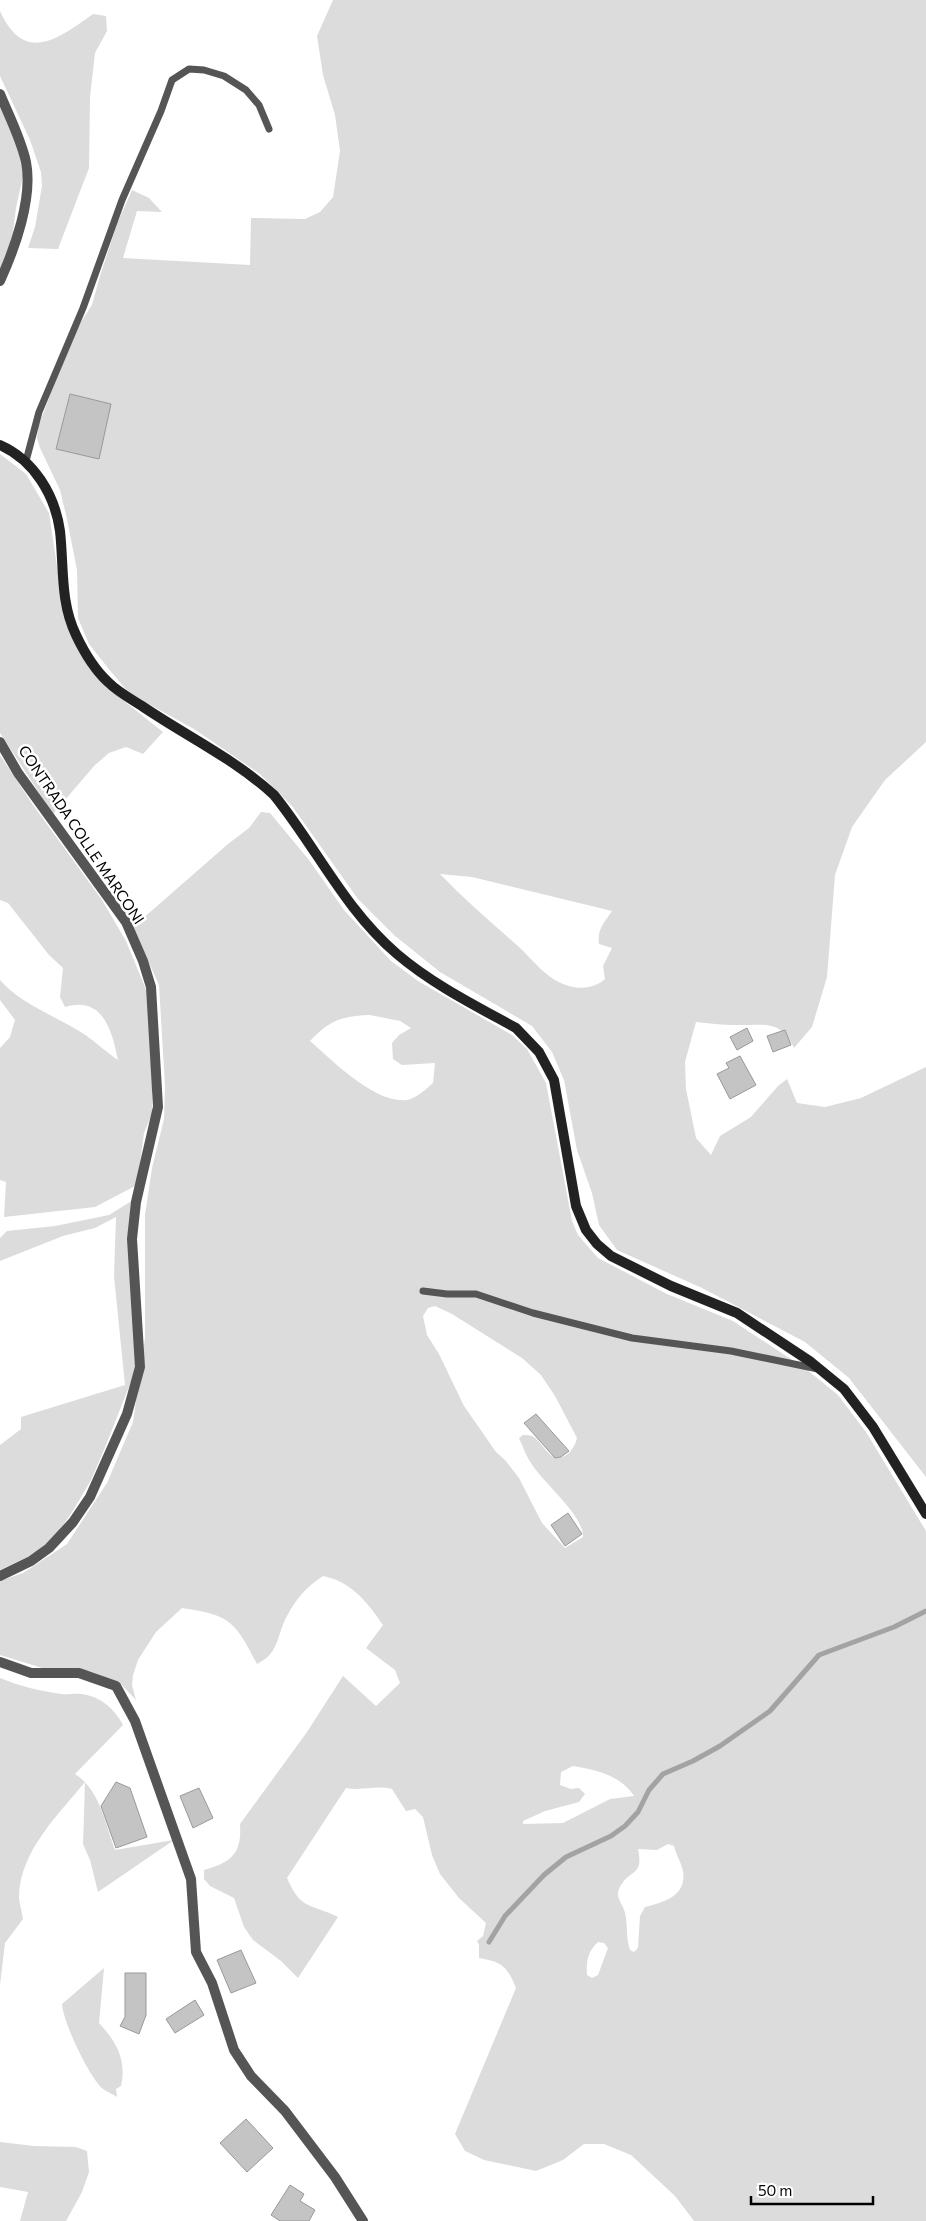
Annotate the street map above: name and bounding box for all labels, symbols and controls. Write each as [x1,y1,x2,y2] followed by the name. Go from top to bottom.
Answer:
[15,742,148,927] street label: CONTRADA COLLE MARCONI
[751,2174,874,2206] scale bar
[758,2181,792,2199] text: 50 m

